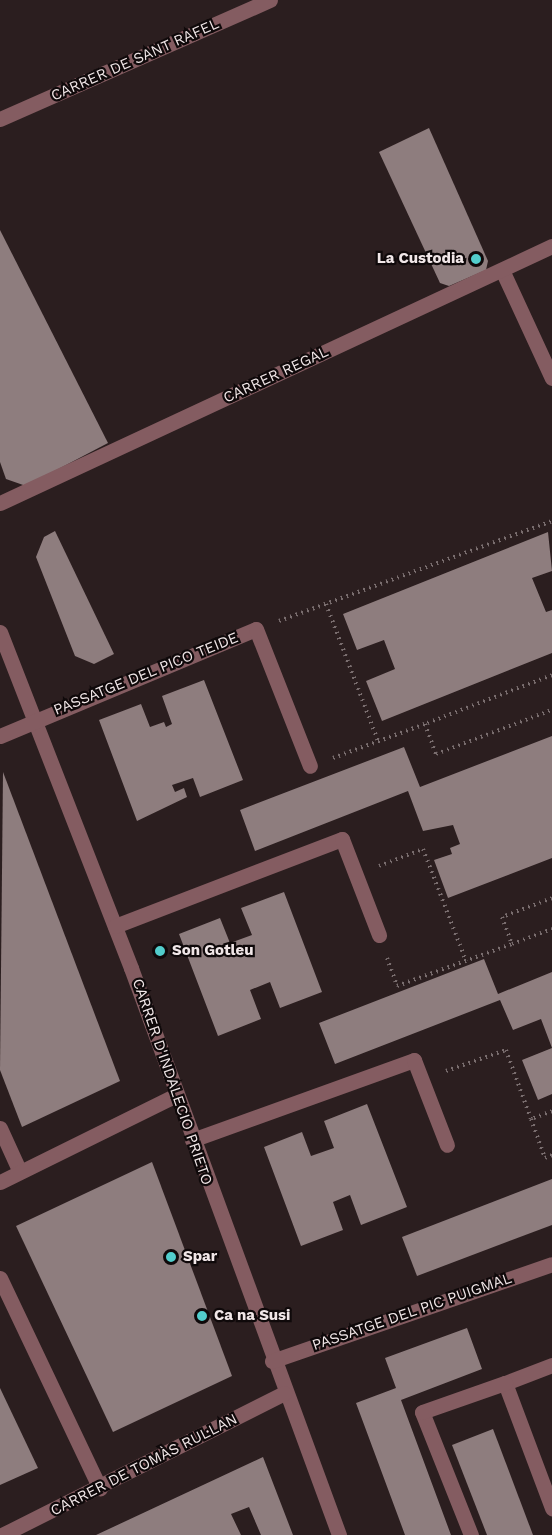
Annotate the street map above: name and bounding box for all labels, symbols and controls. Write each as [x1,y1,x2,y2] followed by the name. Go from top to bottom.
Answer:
[48,15,222,105] street label: CARRER DE SANT RAFEL
[377,250,464,268] place label: La Custodia
[469,252,483,266] marker: La Custodia
[221,343,331,407] street label: CARRER REGAL
[51,629,241,719] street label: PASSATGE DEL PICO TEIDE
[172,942,253,960] place label: Son Gotleu
[153,944,167,958] marker: Son Gotleu
[128,976,216,1188] street label: CARRER D'INDALECIO PRIETO
[183,1248,217,1266] place label: Spar
[164,1250,178,1264] marker: Spar
[310,1269,514,1355] street label: PASSATGE DEL PIC PUIGMAL
[214,1307,291,1325] place label: Ca na Susi
[195,1309,209,1323] marker: Ca na Susi
[47,1410,241,1520] street label: CARRER DE TOMÀS RUL·LAN

